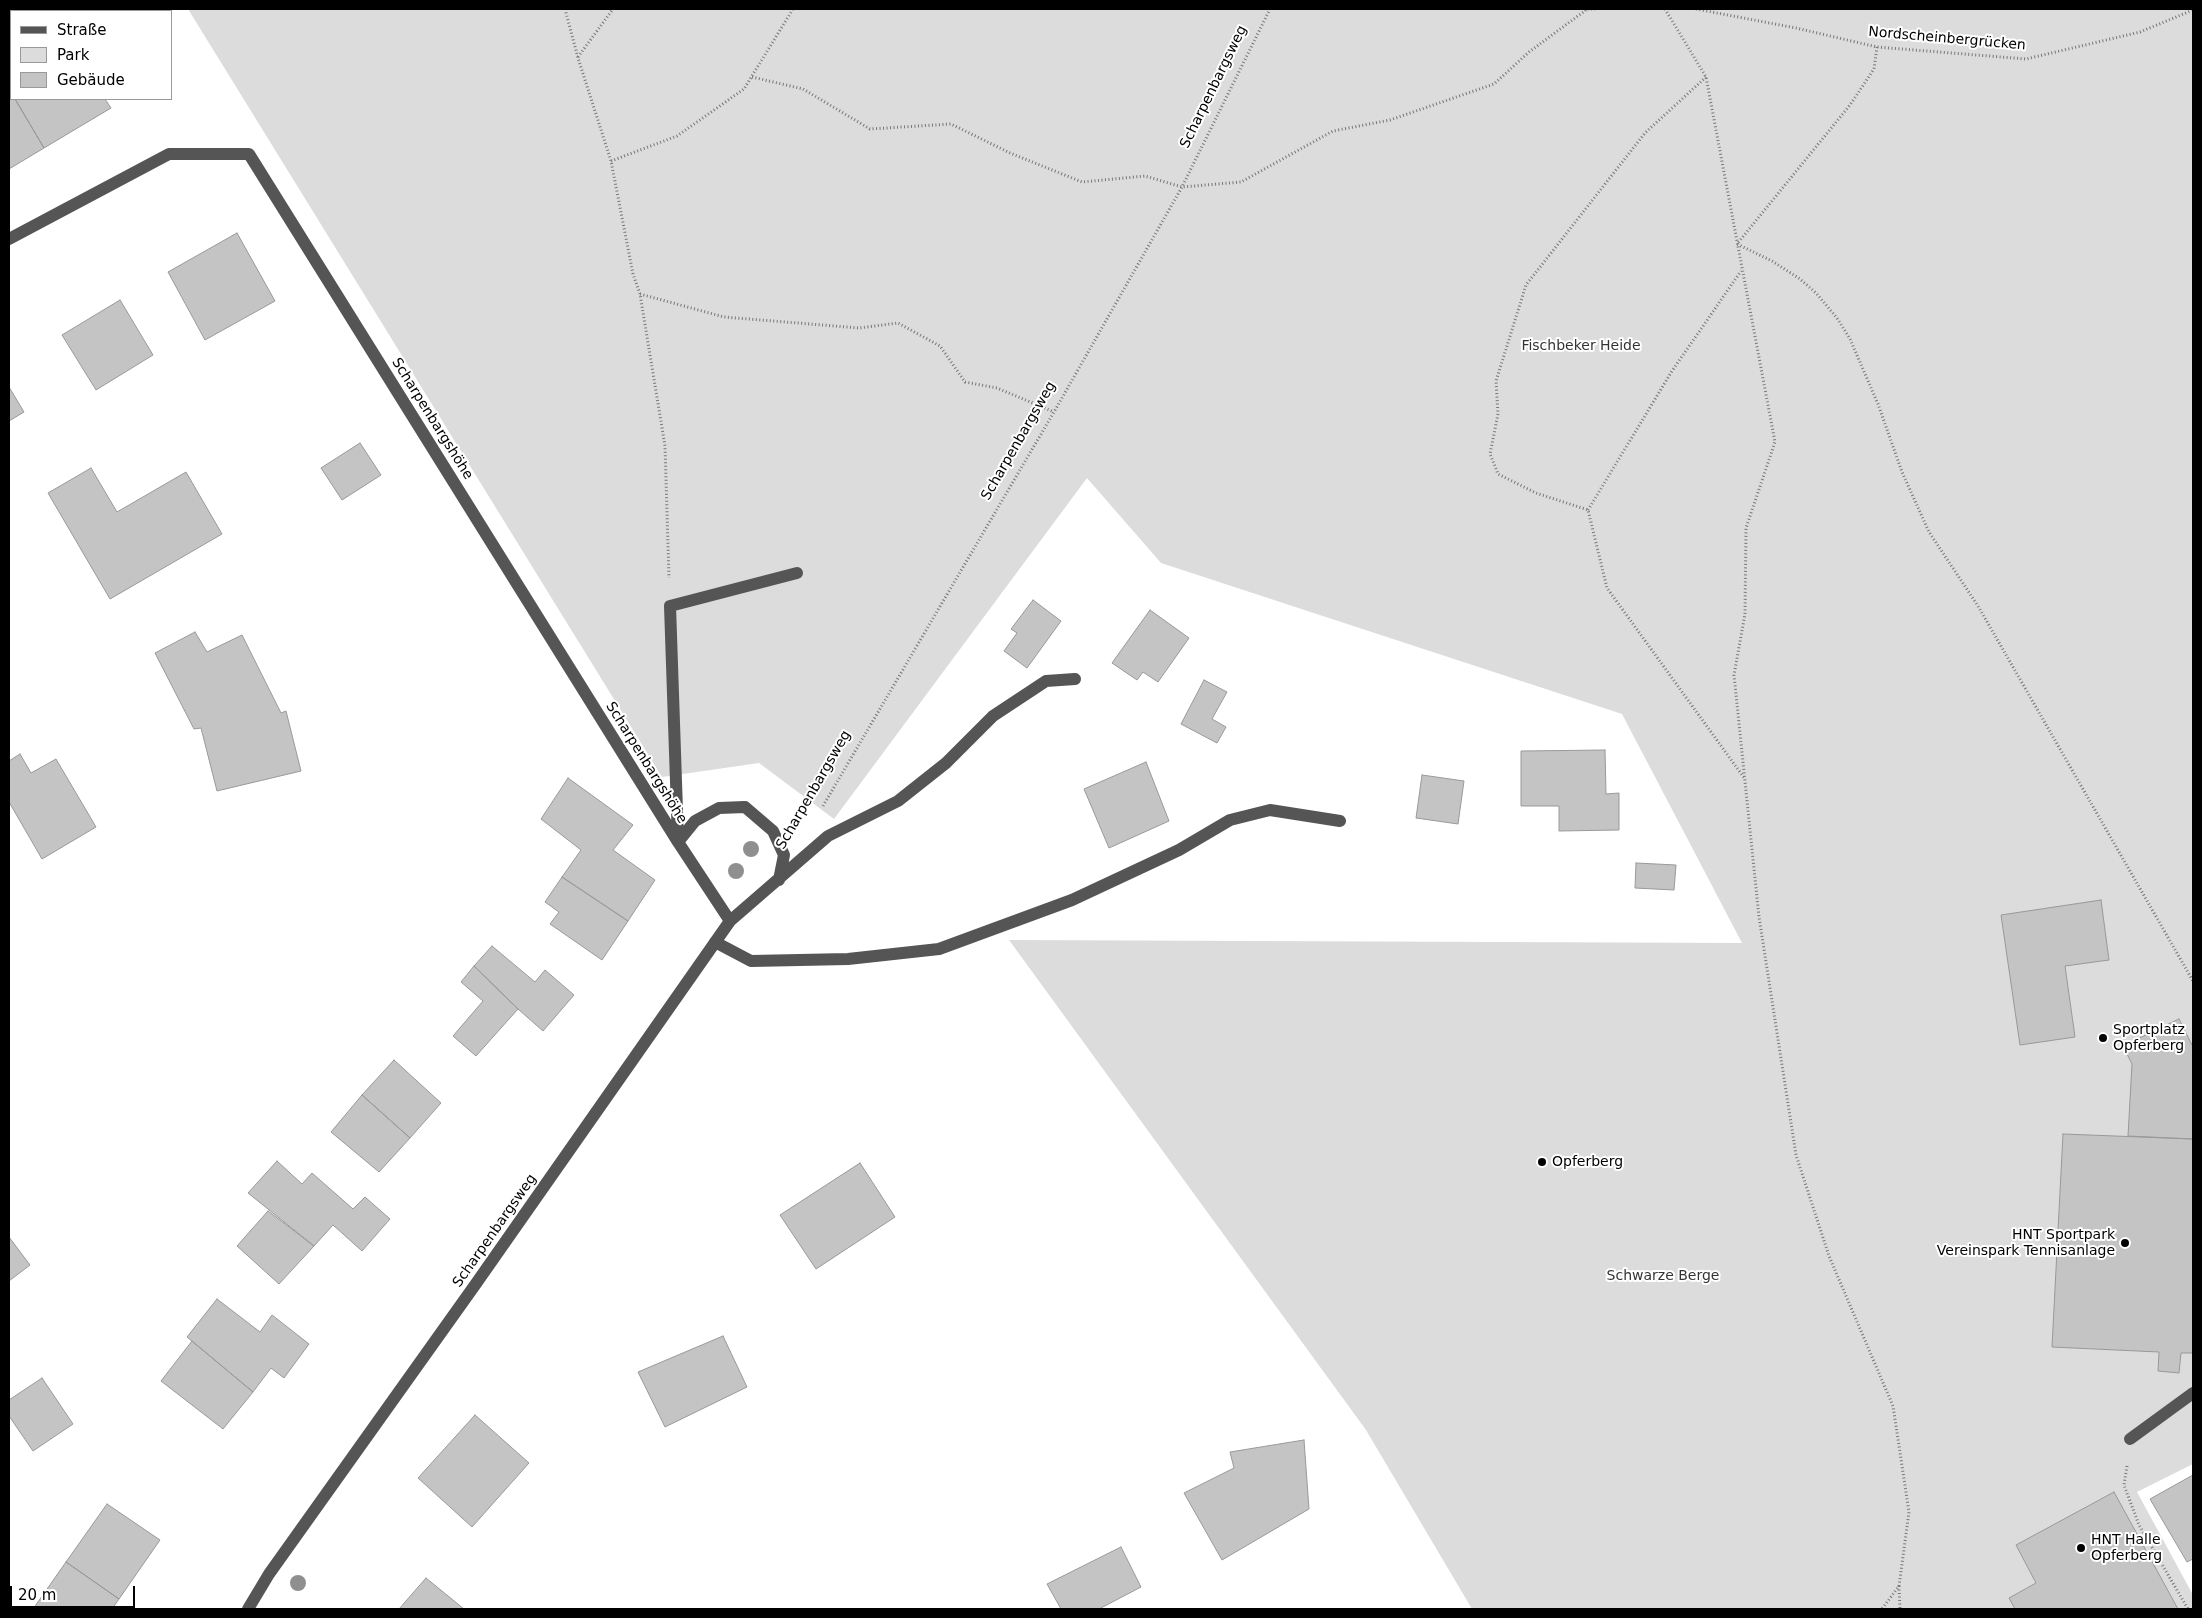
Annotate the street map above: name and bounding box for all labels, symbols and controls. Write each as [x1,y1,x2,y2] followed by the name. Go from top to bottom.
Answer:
[10,10,172,100] legend
[57,21,106,39] text: Straße
[1177,23,1251,151] street label: Scharpenbargsweg
[1868,24,2026,54] street label: Nordscheinbergrücken
[57,46,89,64] text: Park
[57,71,125,89] text: Gebäude
[1521,338,1641,354] park label: Fischbeker Heide
[388,355,476,483] street label: Scharpenbargshöhe
[978,379,1060,503] street label: Scharpenbargsweg
[602,699,690,827] street label: Scharpenbargshöhe
[773,728,855,852] street label: Scharpenbargsweg
[2113,1022,2185,1054] place label: Sportplatz Opferberg
[2097,1032,2109,1044] marker: Sportplatz Opferberg
[1552,1154,1623,1170] place label: Opferberg
[1536,1156,1548,1168] marker: Opferberg
[450,1171,540,1291] street label: Scharpenbargsweg
[1937,1227,2115,1260] place label: HNT Sportpark Vereinspark Tennisanlage
[2119,1237,2131,1249] marker: HNT Sportpark Vereinspark Tennisanlage
[1607,1268,1719,1284] park label: Schwarze Berge
[2091,1532,2162,1564] place label: HNT Halle Opferberg
[2075,1542,2087,1554] marker: HNT Halle Opferberg
[12,1576,138,1608] scale bar
[18,1586,56,1604] text: 20 m

